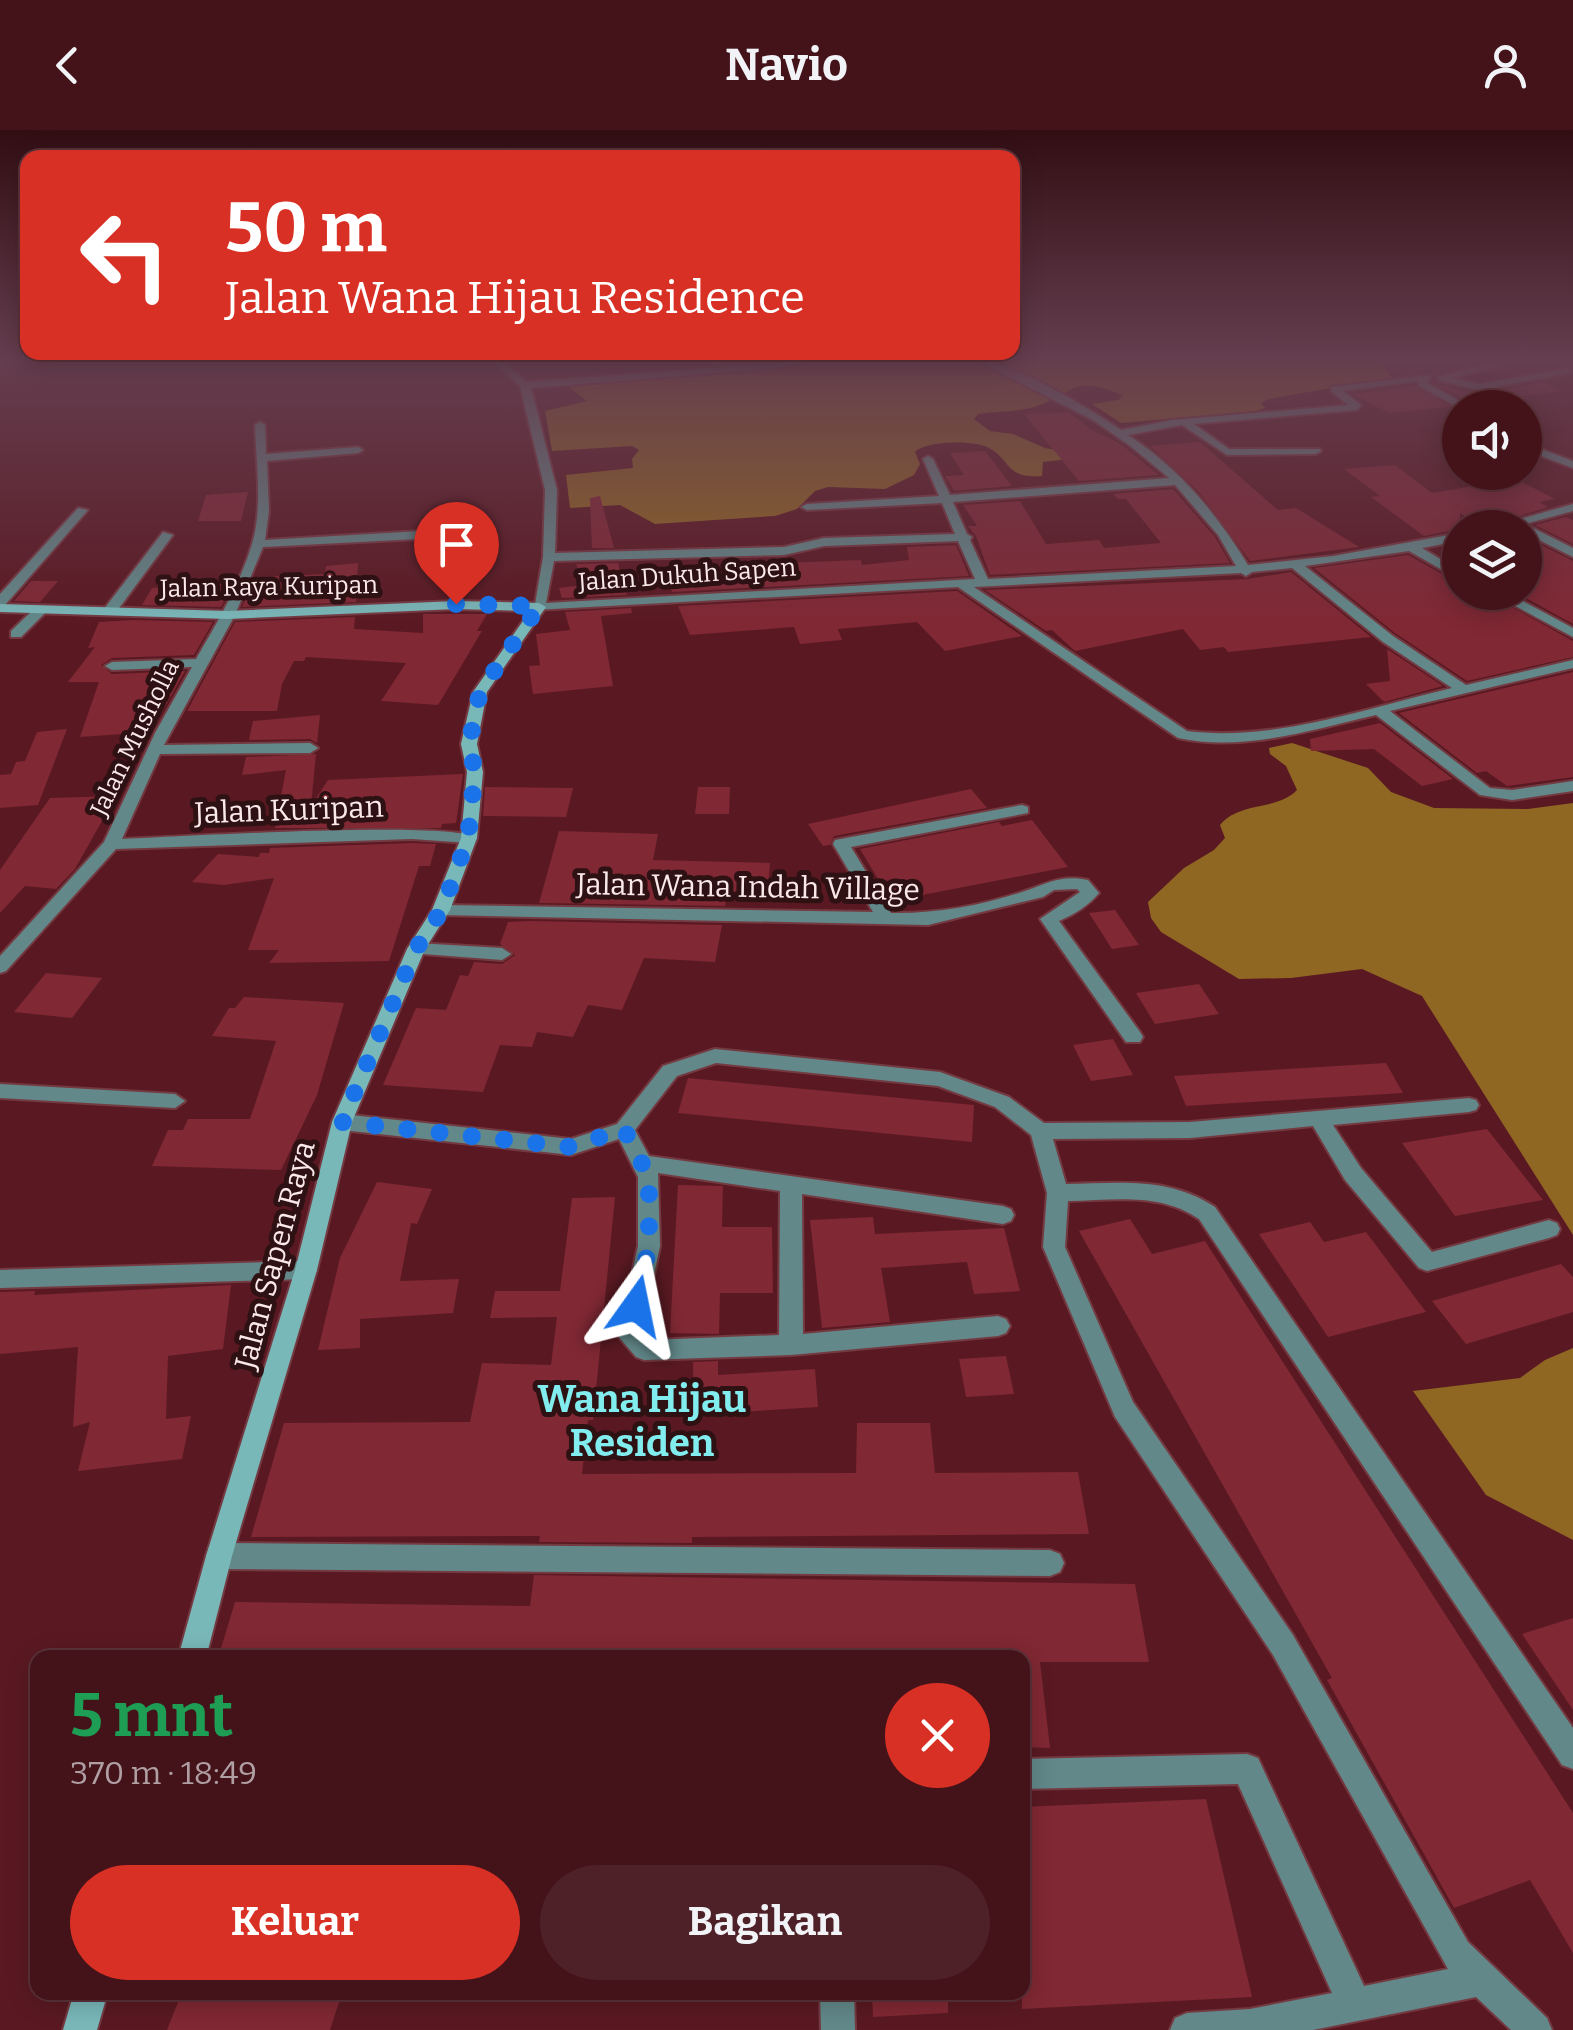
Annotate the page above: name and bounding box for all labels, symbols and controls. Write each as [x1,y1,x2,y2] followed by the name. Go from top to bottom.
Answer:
[40,38,95,93] icon: back
[725,38,848,92] text: Navio
[1478,38,1533,93] icon: person
[225,186,387,270] text: 50 m
[60,190,190,320] icon: left
[225,271,805,325] text: Jalan Wana Hijau Residence
[1442,390,1542,610] map controls
[1442,390,1542,490] button: sound
[414,502,499,605] pin
[1442,510,1542,610] button: layers
[429,517,484,572] icon: arrive
[576,552,797,598] street label: Jalan Dukuh Sapen
[159,570,378,604] street label: Jalan Raya Kuripan
[84,655,186,822] street label: Jalan Musholla
[193,789,384,831] street label: Jalan Kuripan
[575,866,920,908] street label: Jalan Wana Indah Village
[227,1137,323,1374] street label: Jalan Sapen Raya
[584,1254,688,1358] position arrow
[538,1376,746,1466] district label: Wana Hijau Residen
[70,1680,233,1752] text: 5 mnt
[885,1683,990,1788] button: close
[70,1754,257,1792] text: 370 m · 18:49
[70,1865,520,1980] button: Keluar
[540,1865,990,1980] button: Bagikan

